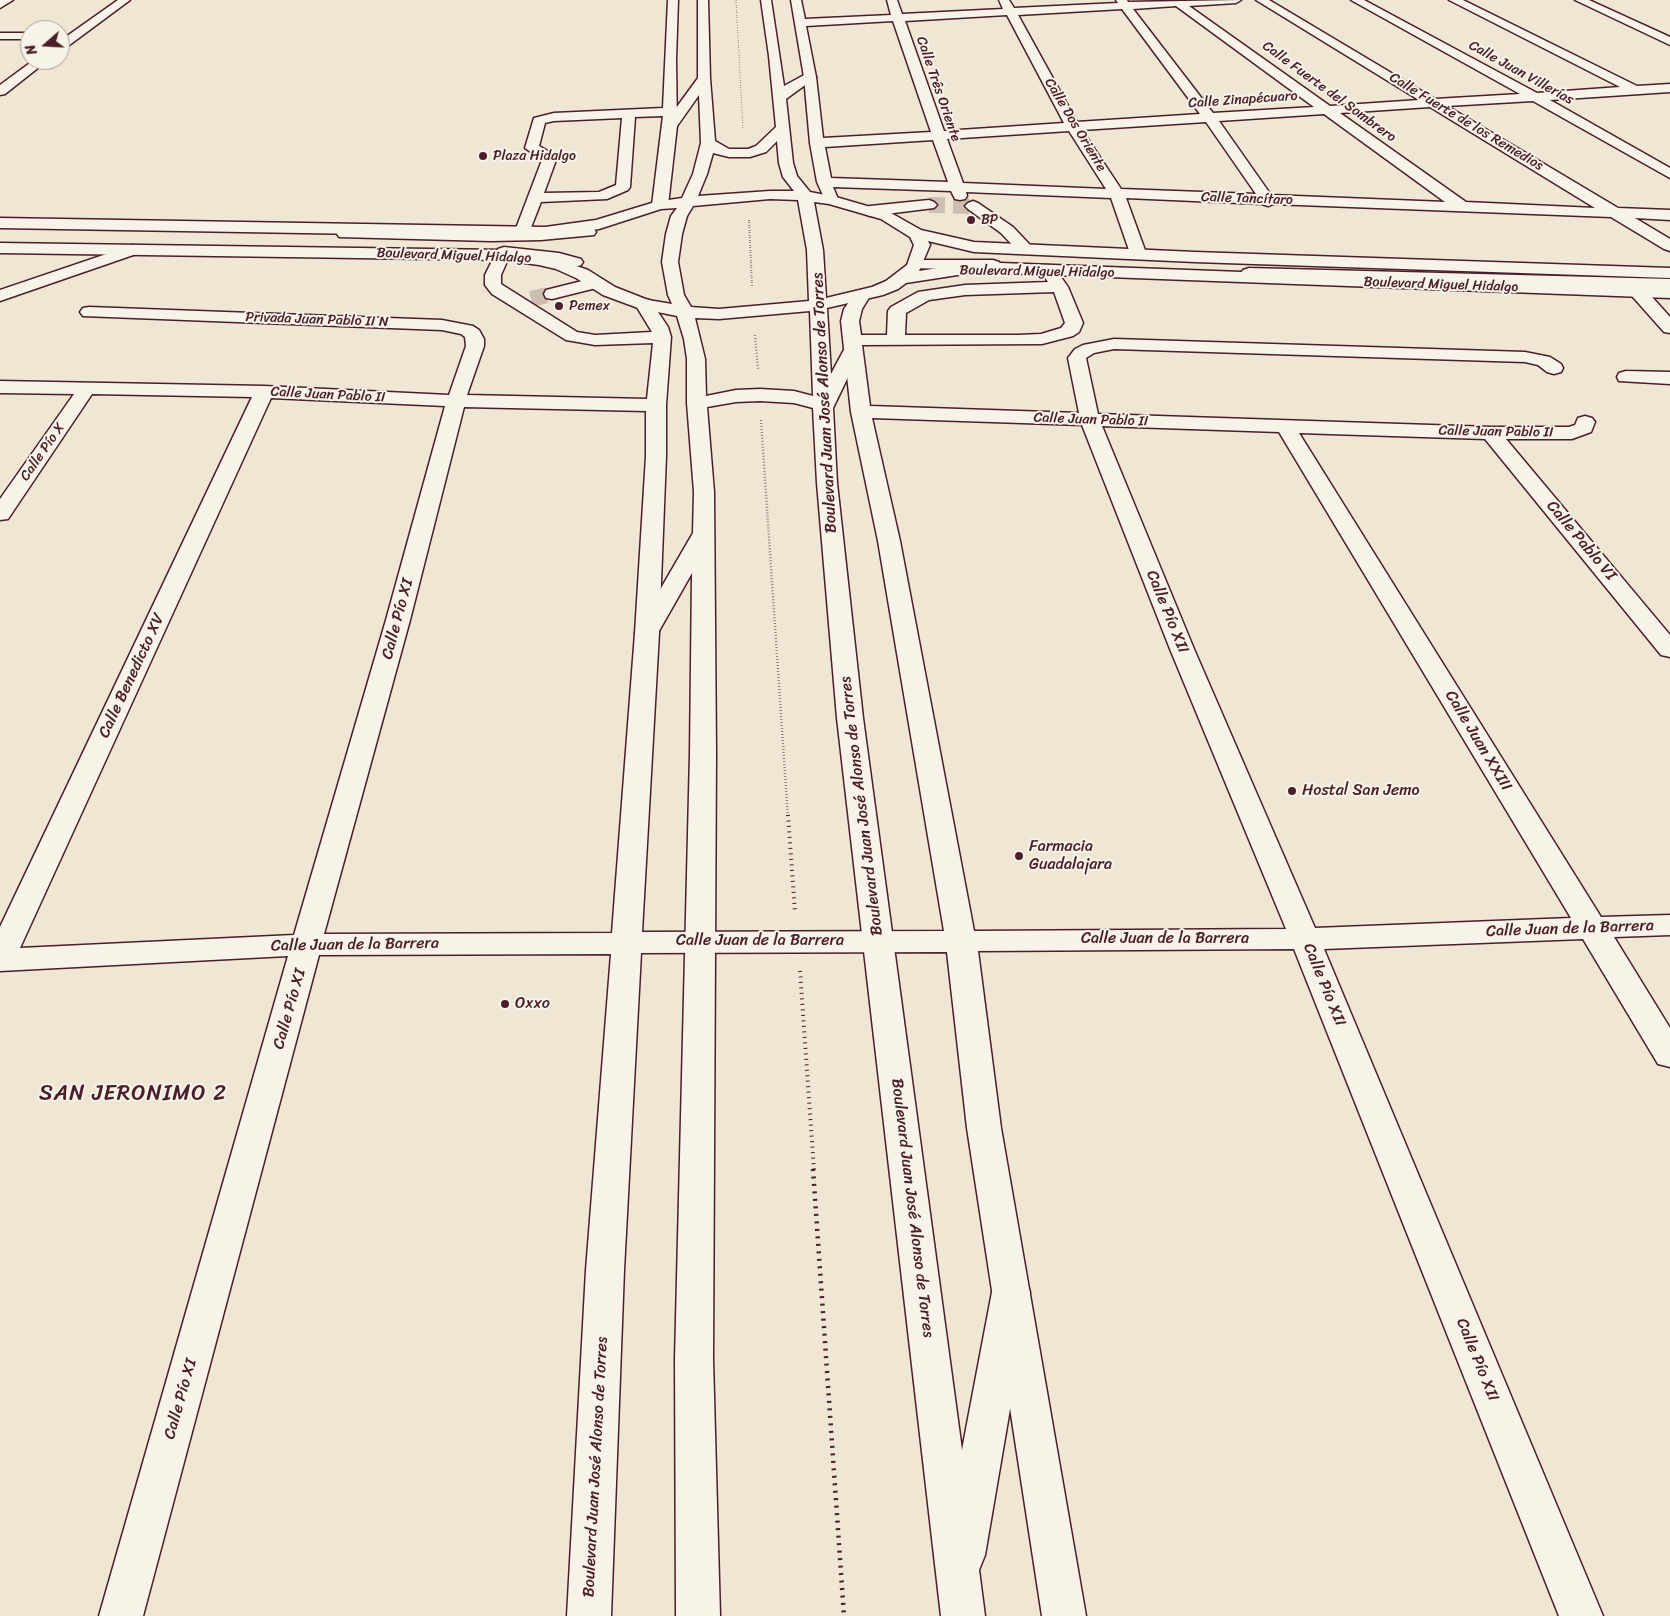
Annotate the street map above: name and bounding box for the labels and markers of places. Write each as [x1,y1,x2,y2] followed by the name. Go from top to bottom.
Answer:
[493,148,576,164] place label: Plaza Hidalgo
[477,150,489,162] marker: Plaza Hidalgo
[981,212,998,228] place label: BP
[965,214,977,226] marker: BP
[569,298,610,314] place label: Pemex
[553,300,565,312] marker: Pemex
[1302,781,1420,801] place label: Hostal San Jemo
[1286,785,1298,797] marker: Hostal San Jemo
[1029,837,1112,875] place label: Farmacia Guadalajara
[1013,850,1025,862] marker: Farmacia Guadalajara
[515,994,550,1014] place label: Oxxo
[499,998,511,1010] marker: Oxxo

